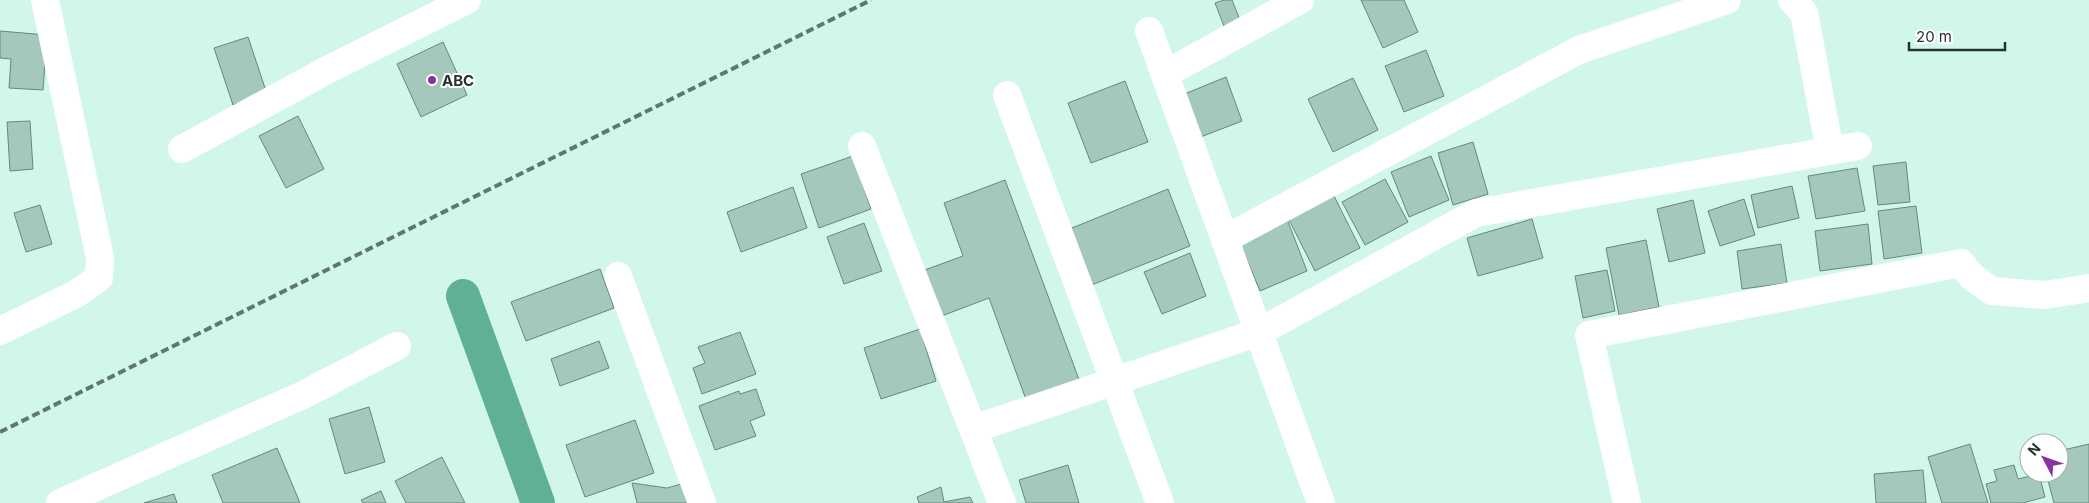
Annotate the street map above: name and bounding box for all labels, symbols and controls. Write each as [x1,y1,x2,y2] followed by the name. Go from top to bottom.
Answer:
[1909,20,2005,52] scale bar
[1916,27,1952,46] text: 20 m
[442,71,474,90] place label: ABC
[426,74,438,86] marker: ABC
[2019,433,2069,483] north arrow
[2024,440,2044,459] text: N

